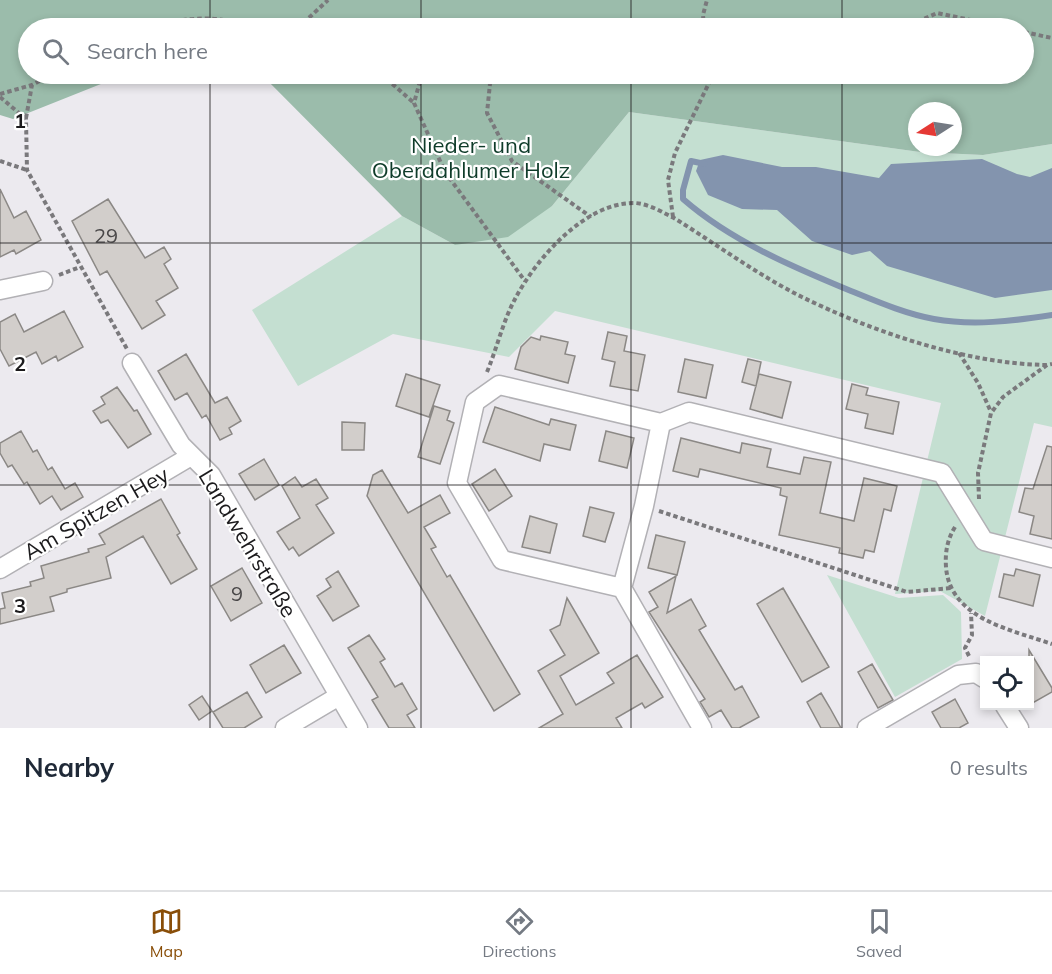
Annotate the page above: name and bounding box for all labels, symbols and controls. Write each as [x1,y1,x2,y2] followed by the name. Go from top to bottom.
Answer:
[18,18,1034,84] search box
[39,35,72,68] icon: search
[87,37,208,65] text: Search here
[908,102,962,156] north arrow
[14,108,26,133] text: 1
[372,131,570,184] park label: Nieder- und Oberdahlumer Holz
[94,223,118,248] house number: 29
[14,351,26,376] text: 2
[18,460,174,566] street label: Am Spitzen Hey
[193,464,303,622] street label: Landwehrstraße
[231,581,243,606] house number: 9
[14,593,26,618] text: 3
[980,656,1034,710] map controls
[980,656,1034,710] button: locate
[24,751,114,784] text: Nearby
[950,755,1028,780] text: 0 results
[150,905,183,961] tab: Map
[482,905,556,961] tab: Directions
[856,905,902,961] tab: Saved

